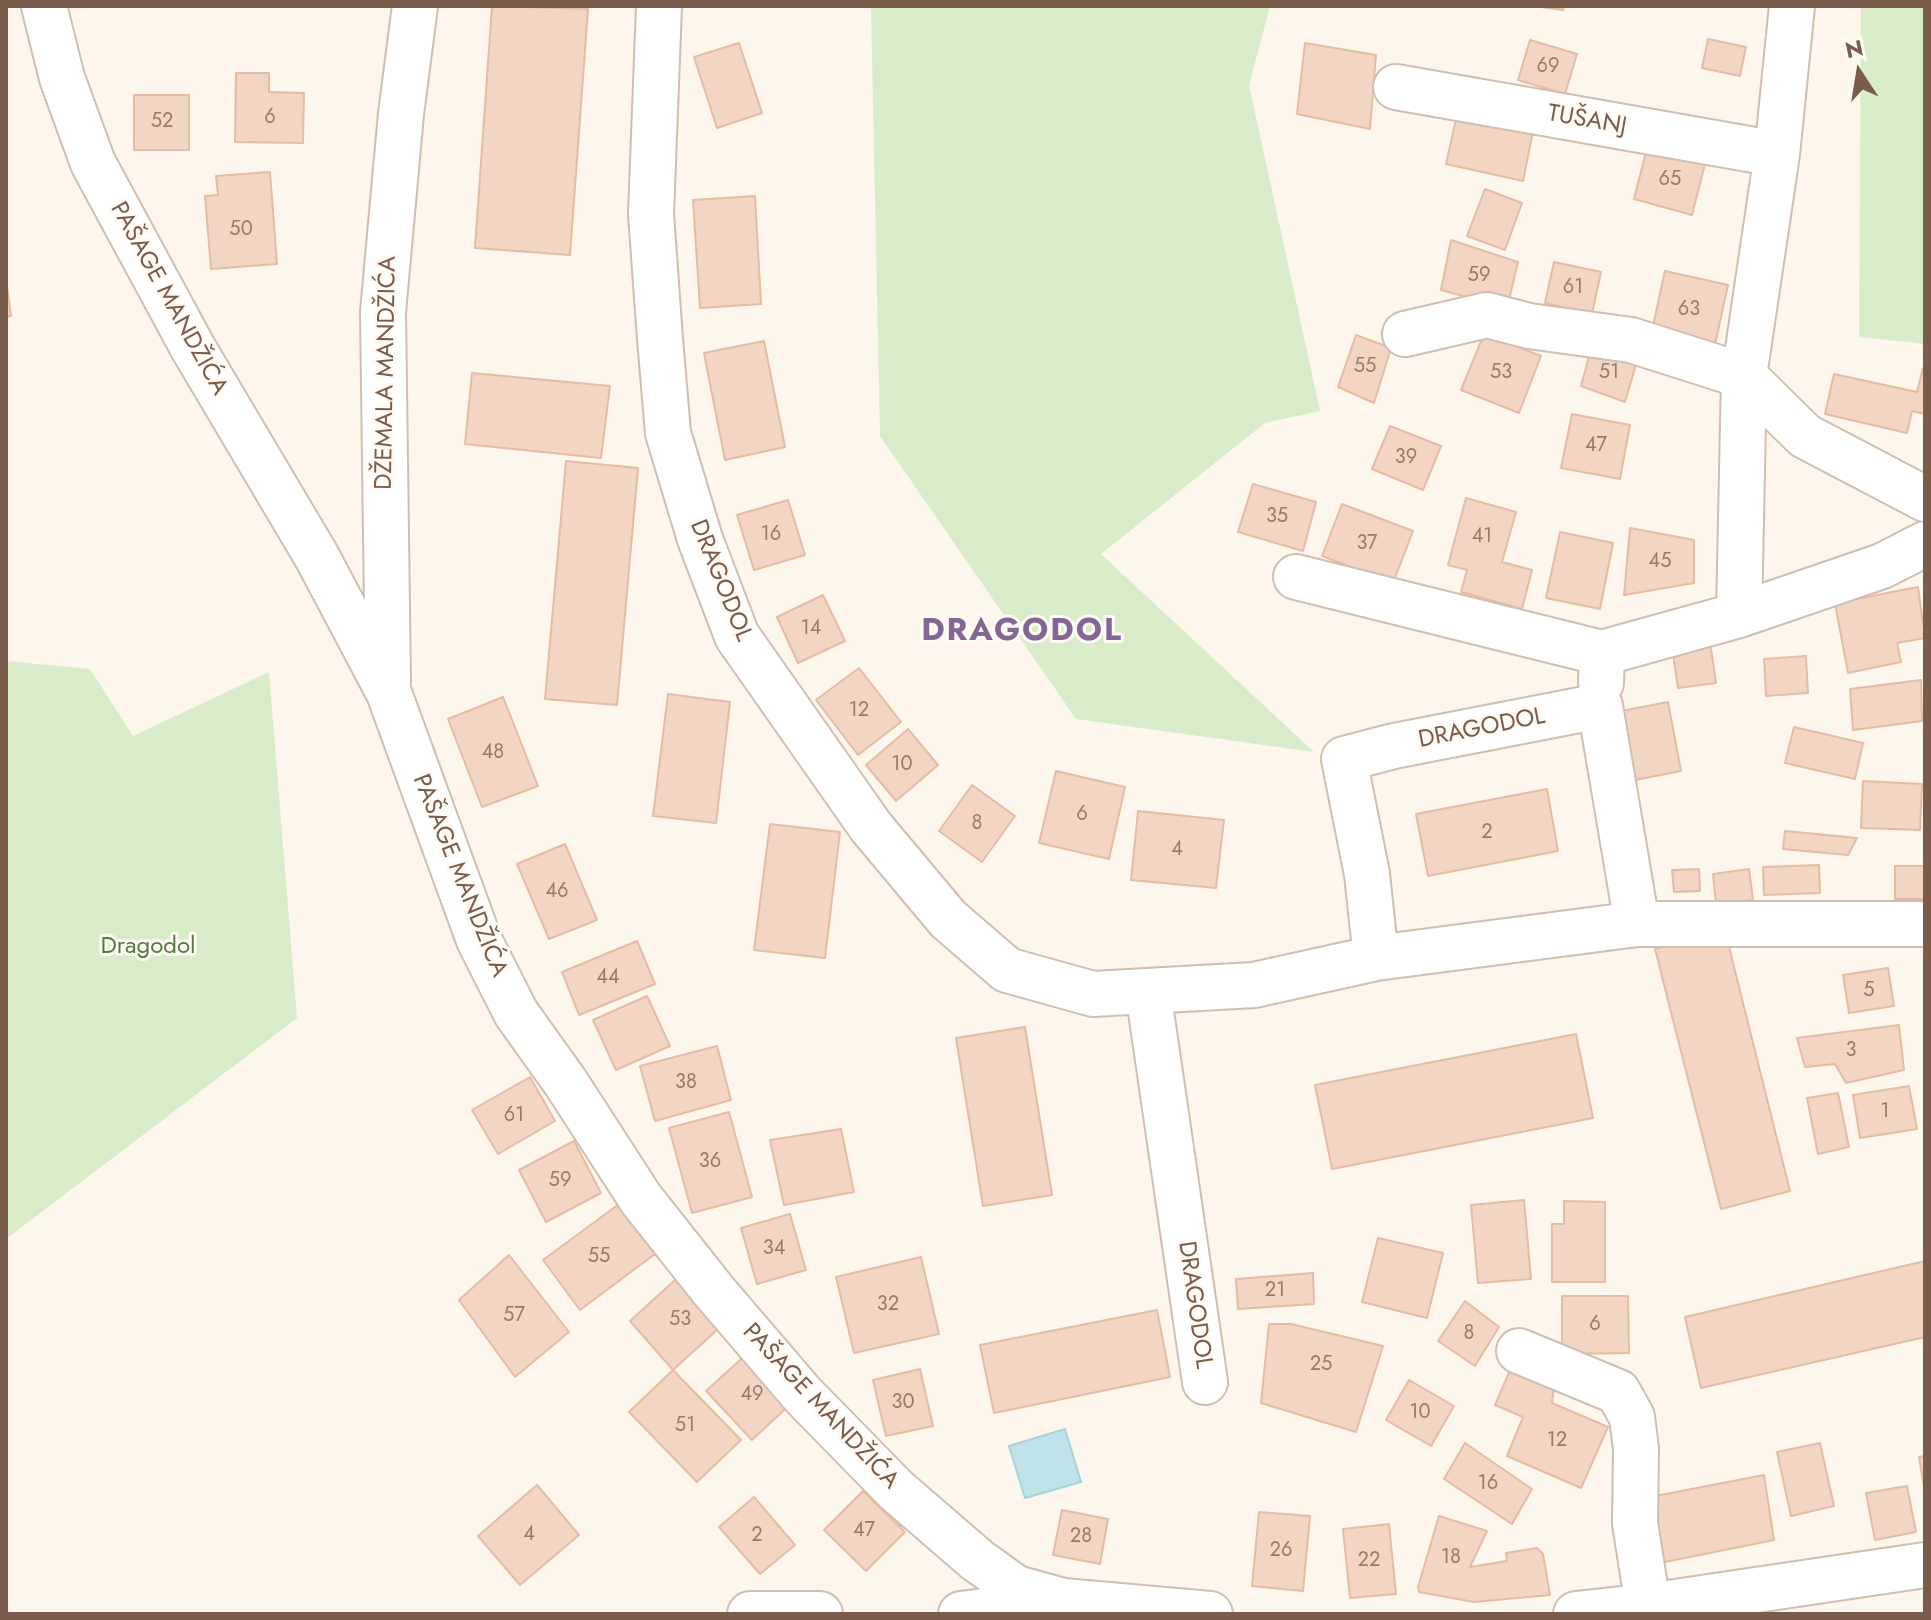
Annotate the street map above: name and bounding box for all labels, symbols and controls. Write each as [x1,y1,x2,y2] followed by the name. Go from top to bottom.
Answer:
[1842,31,1866,66] text: N
[1819,32,1899,112] north arrow
[1536,55,1560,79] house number: 69
[1545,100,1629,142] street label: TUŠANJ
[264,106,276,130] house number: 6
[151,110,173,134] house number: 52
[1659,168,1681,192] house number: 65
[103,198,233,400] street label: PAŠAGE MANDŽIĆA
[229,218,253,242] house number: 50
[371,256,403,490] street label: DŽEMALA MANDŽIĆA
[1468,264,1490,288] house number: 59
[1563,276,1583,300] house number: 61
[1678,298,1700,322] house number: 63
[1354,355,1376,379] house number: 55
[1490,361,1512,385] house number: 53
[1599,361,1619,385] house number: 51
[1585,434,1607,458] house number: 47
[1395,446,1417,470] house number: 39
[1266,505,1288,529] house number: 35
[683,516,757,646] street label: DRAGODOL
[761,523,781,547] house number: 16
[1472,525,1492,549] house number: 41
[1356,532,1378,556] house number: 37
[1649,550,1671,574] house number: 45
[921,613,1123,651] district label: DRAGODOL
[801,617,821,641] house number: 14
[849,699,869,723] house number: 12
[1416,703,1548,755] street label: DRAGODOL
[482,741,504,765] house number: 48
[892,753,912,777] house number: 10
[405,770,513,982] street label: PAŠAGE MANDŽIĆA
[1076,803,1088,827] house number: 6
[972,812,982,836] house number: 8
[1481,821,1493,845] house number: 2
[1171,838,1183,862] house number: 4
[545,880,569,904] house number: 46
[100,933,196,961] park label: Dragodol
[596,966,620,990] house number: 44
[1863,979,1875,1003] house number: 5
[1846,1039,1856,1063] house number: 3
[675,1071,697,1095] house number: 38
[1881,1100,1889,1124] house number: 1
[504,1104,524,1128] house number: 61
[699,1150,721,1174] house number: 36
[549,1169,571,1193] house number: 59
[763,1237,785,1261] house number: 34
[1171,1239,1217,1371] street label: DRAGODOL
[588,1245,610,1269] house number: 55
[1265,1279,1285,1303] house number: 21
[877,1293,899,1317] house number: 32
[503,1304,525,1328] house number: 57
[669,1308,691,1332] house number: 53
[1589,1313,1601,1337] house number: 6
[736,1318,904,1496] street label: PAŠAGE MANDŽIĆA
[1464,1322,1474,1346] house number: 8
[1310,1353,1332,1377] house number: 25
[740,1383,764,1407] house number: 49
[892,1391,914,1415] house number: 30
[1410,1401,1430,1425] house number: 10
[675,1414,695,1438] house number: 51
[1547,1429,1567,1453] house number: 12
[1478,1472,1498,1496] house number: 16
[853,1519,875,1543] house number: 47
[523,1523,535,1547] house number: 4
[751,1524,763,1548] house number: 2
[1070,1525,1092,1549] house number: 28
[1270,1539,1292,1563] house number: 26
[1441,1546,1461,1570] house number: 18
[1358,1549,1380,1573] house number: 22

